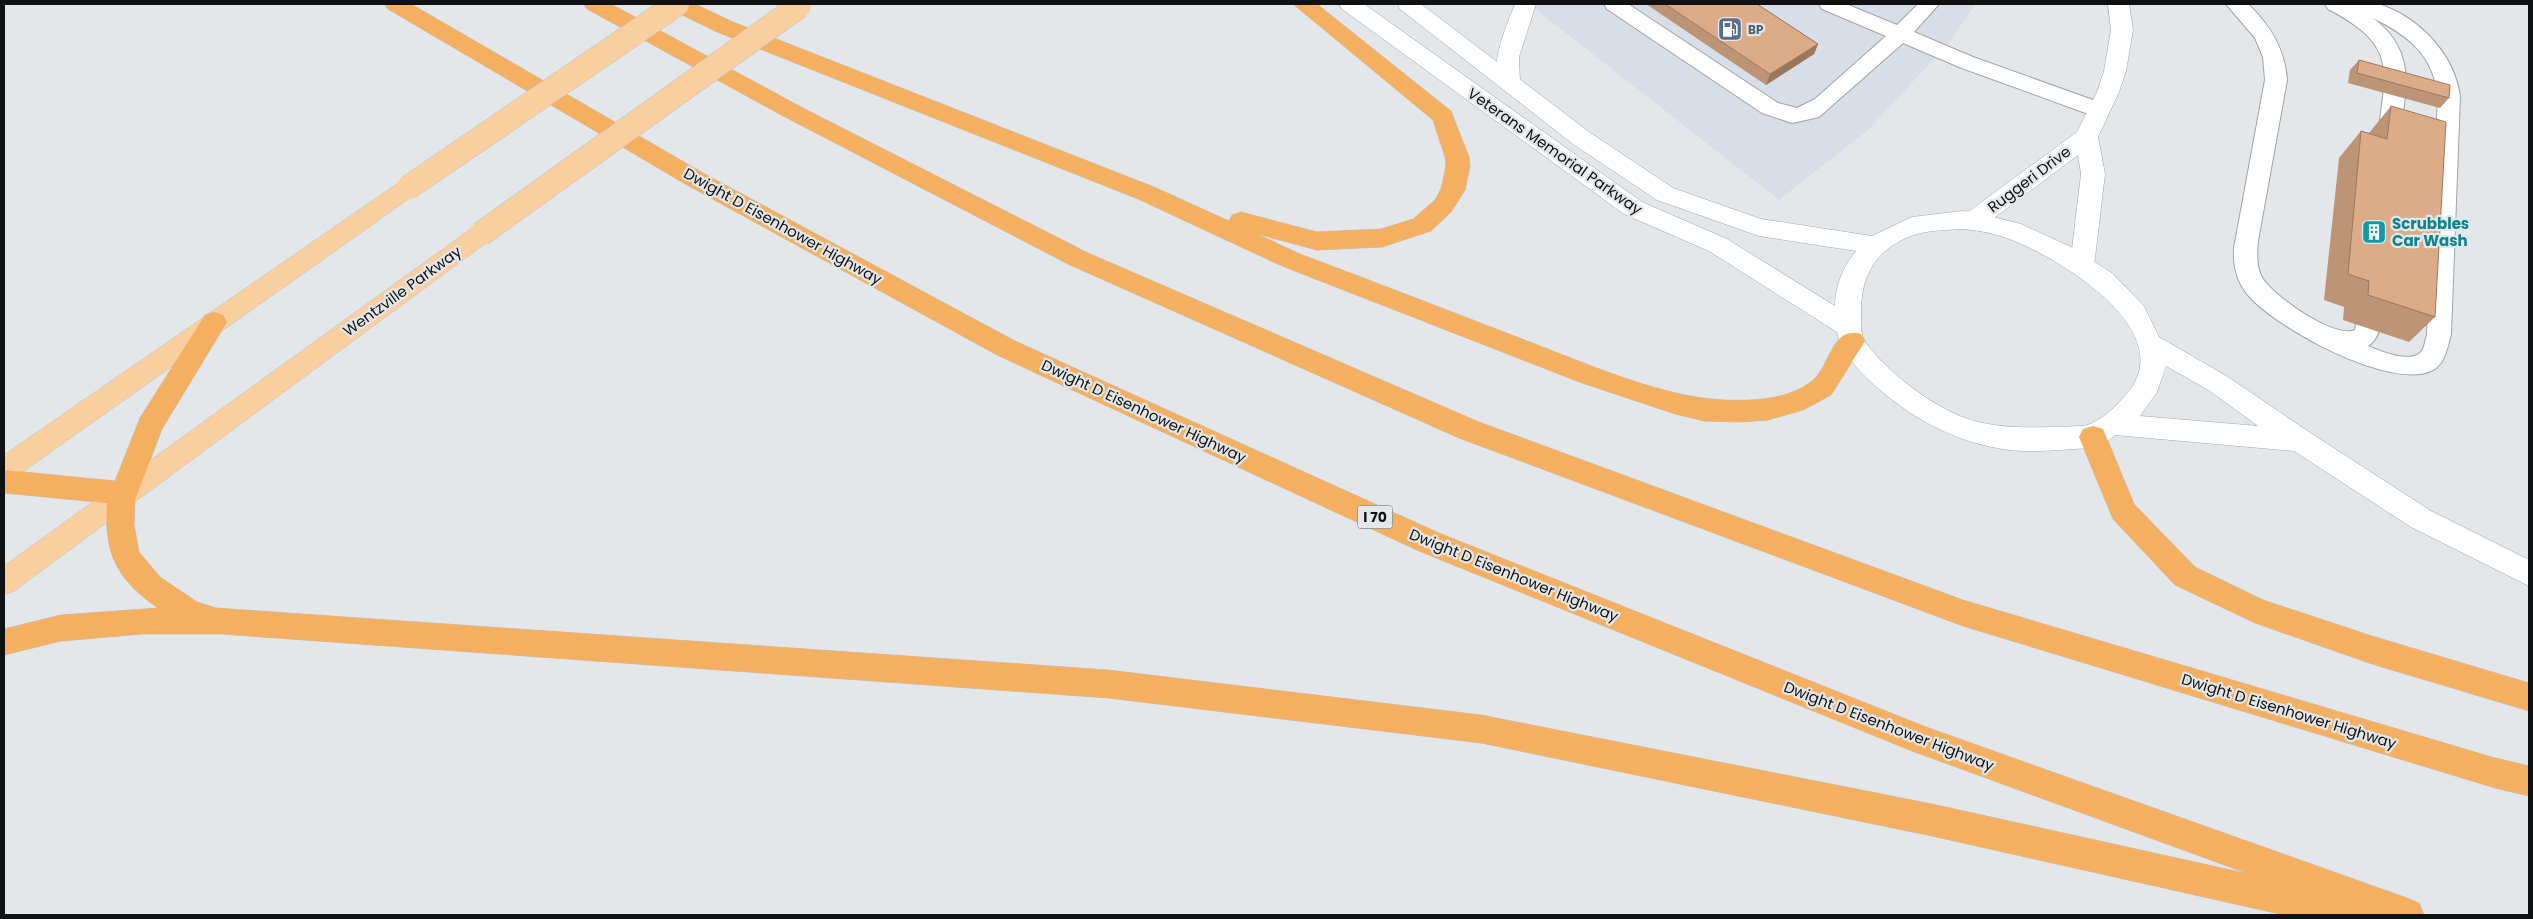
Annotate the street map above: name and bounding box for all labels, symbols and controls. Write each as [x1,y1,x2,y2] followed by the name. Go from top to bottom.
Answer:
[1717,16,1743,42] fuel station icon: BP
[1748,21,1764,38] place label: BP
[1463,83,1647,220] street label: Veterans Memorial Parkway
[1983,141,2075,217] street label: Ruggeri Drive
[680,163,886,290] street label: Dwight D Eisenhower Highway
[2392,213,2469,251] place label: Scrubbles Car Wash
[2361,219,2387,245] building icon: Scrubbles Car Wash
[339,241,466,341] street label: Wentzville Parkway
[1038,354,1250,468] street label: Dwight D Eisenhower Highway
[1358,506,1392,528] road number: I 70
[1406,523,1622,627] street label: Dwight D Eisenhower Highway
[2179,668,2400,754] street label: Dwight D Eisenhower Highway
[1781,676,1998,776] street label: Dwight D Eisenhower Highway

